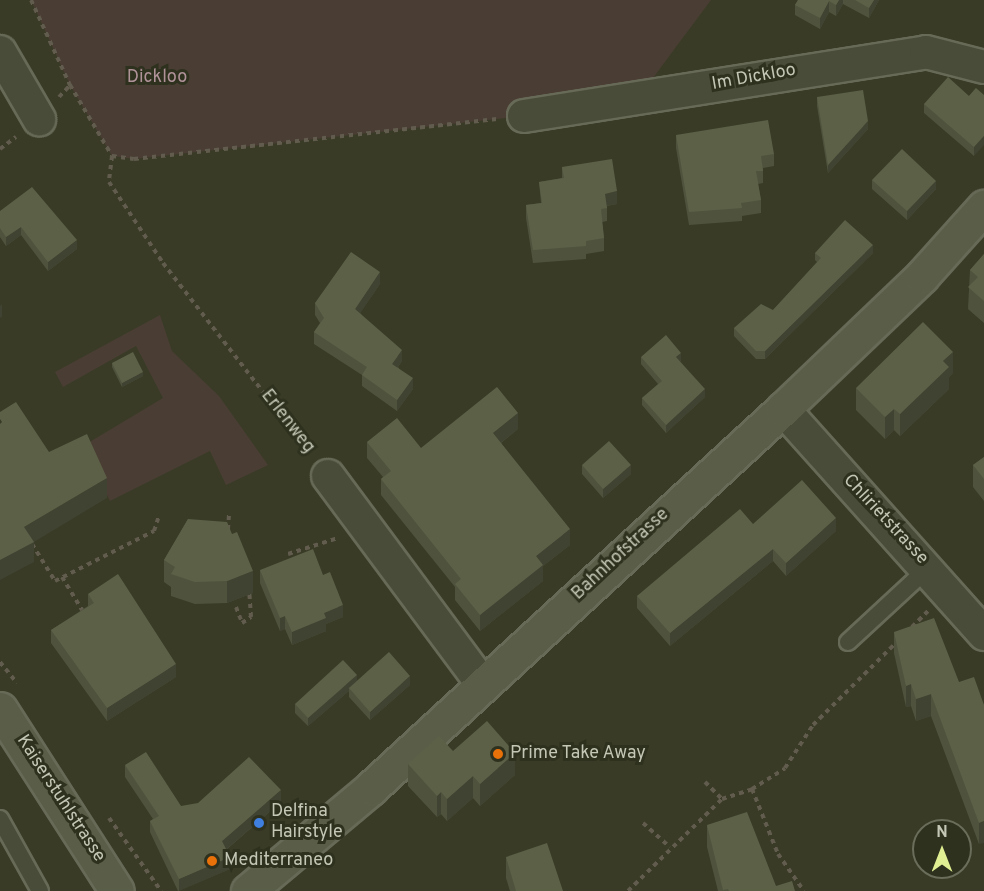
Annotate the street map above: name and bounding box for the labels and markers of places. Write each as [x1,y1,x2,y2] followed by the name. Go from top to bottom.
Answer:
[510,743,647,765] place label: Prime Take Away
[491,747,505,761] marker: Prime Take Away
[271,802,343,844] place label: Delfina Hairstyle
[252,816,266,830] marker: Delfina Hairstyle
[224,850,333,872] place label: Mediterraneo
[205,854,219,868] marker: Mediterraneo

